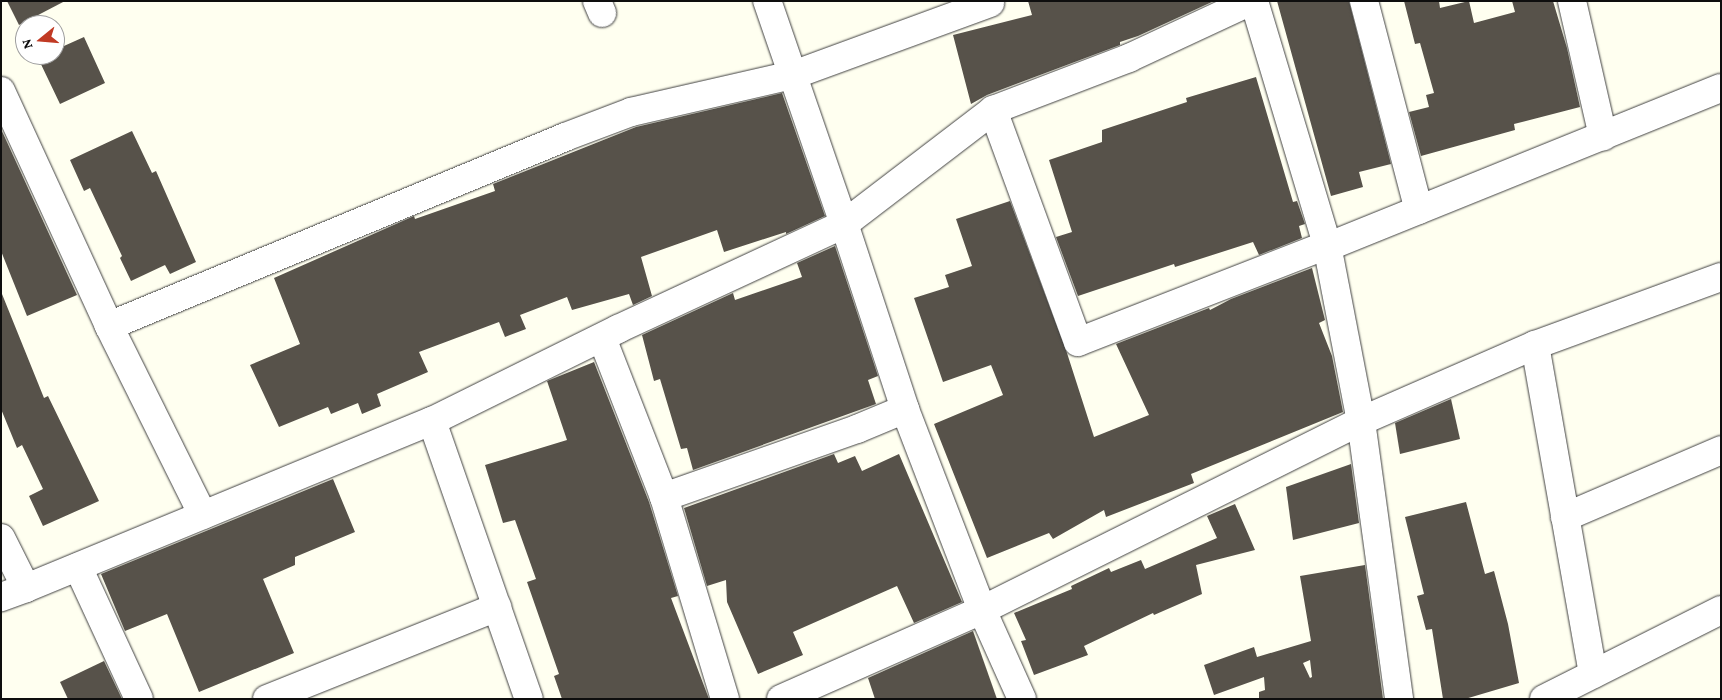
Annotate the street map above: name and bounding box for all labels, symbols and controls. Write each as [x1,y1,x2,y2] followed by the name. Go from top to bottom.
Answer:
[15,15,65,65] north arrow
[18,37,36,51] text: N

